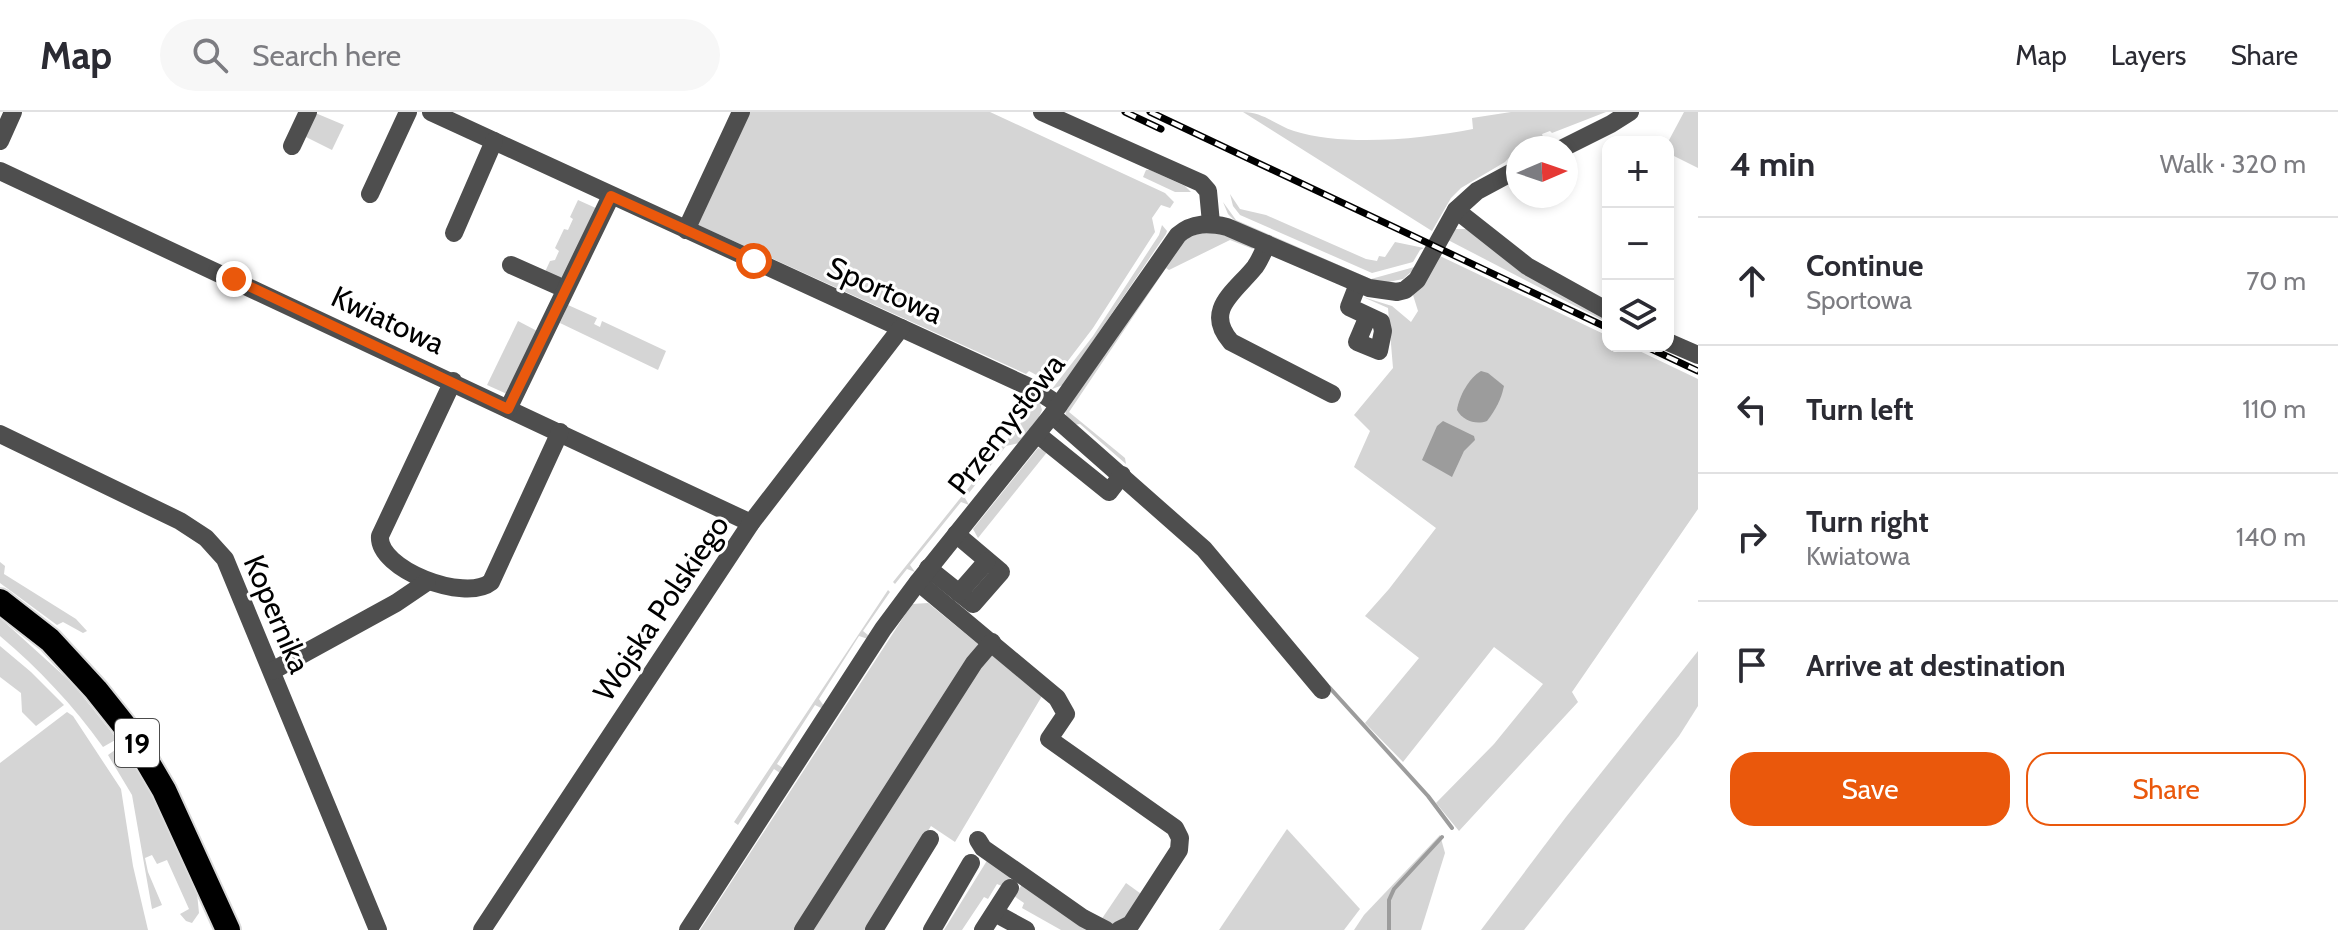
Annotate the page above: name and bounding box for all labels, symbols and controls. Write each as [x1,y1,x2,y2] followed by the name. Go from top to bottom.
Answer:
[160,19,720,91] search box
[40,32,112,79] text: Map
[188,33,232,77] icon: search
[252,37,401,74] text: Search here
[2015,38,2067,72] text: Map
[2111,38,2186,72] text: Layers
[2230,38,2298,72] text: Share
[1506,136,1578,208] north arrow
[1602,136,1674,352] map controls
[1602,136,1674,208] button: +
[1730,143,1815,185] text: 4 min
[2160,148,2306,180] text: Walk · 320 m
[1602,208,1674,280] button: −
[736,243,772,279] route start
[1806,247,1923,284] text: Continue
[822,248,949,332] street label: Sportowa
[1730,259,1774,303] icon: ahead
[216,261,252,297] route end
[2246,265,2306,297] text: 70 m
[326,278,451,362] street label: Kwiatowa
[1602,280,1674,352] button: layers
[1806,284,1912,316] text: Sportowa
[940,346,1073,502] street label: Przemysłowa
[1730,387,1774,431] icon: left
[1806,391,1914,428] text: Turn left
[2242,393,2306,425] text: 110 m
[1806,503,1929,540] text: Turn right
[585,508,737,708] street label: Wojska Polskiego
[1730,515,1774,559] icon: right
[2236,521,2306,553] text: 140 m
[1806,540,1910,572] text: Kwiatowa
[236,549,319,679] street label: Kopernika
[1730,643,1774,687] icon: arrive
[1806,647,2066,684] text: Arrive at destination
[115,719,159,767] road number: 19
[1730,752,2010,826] button: Save
[2026,752,2306,826] button: Share

